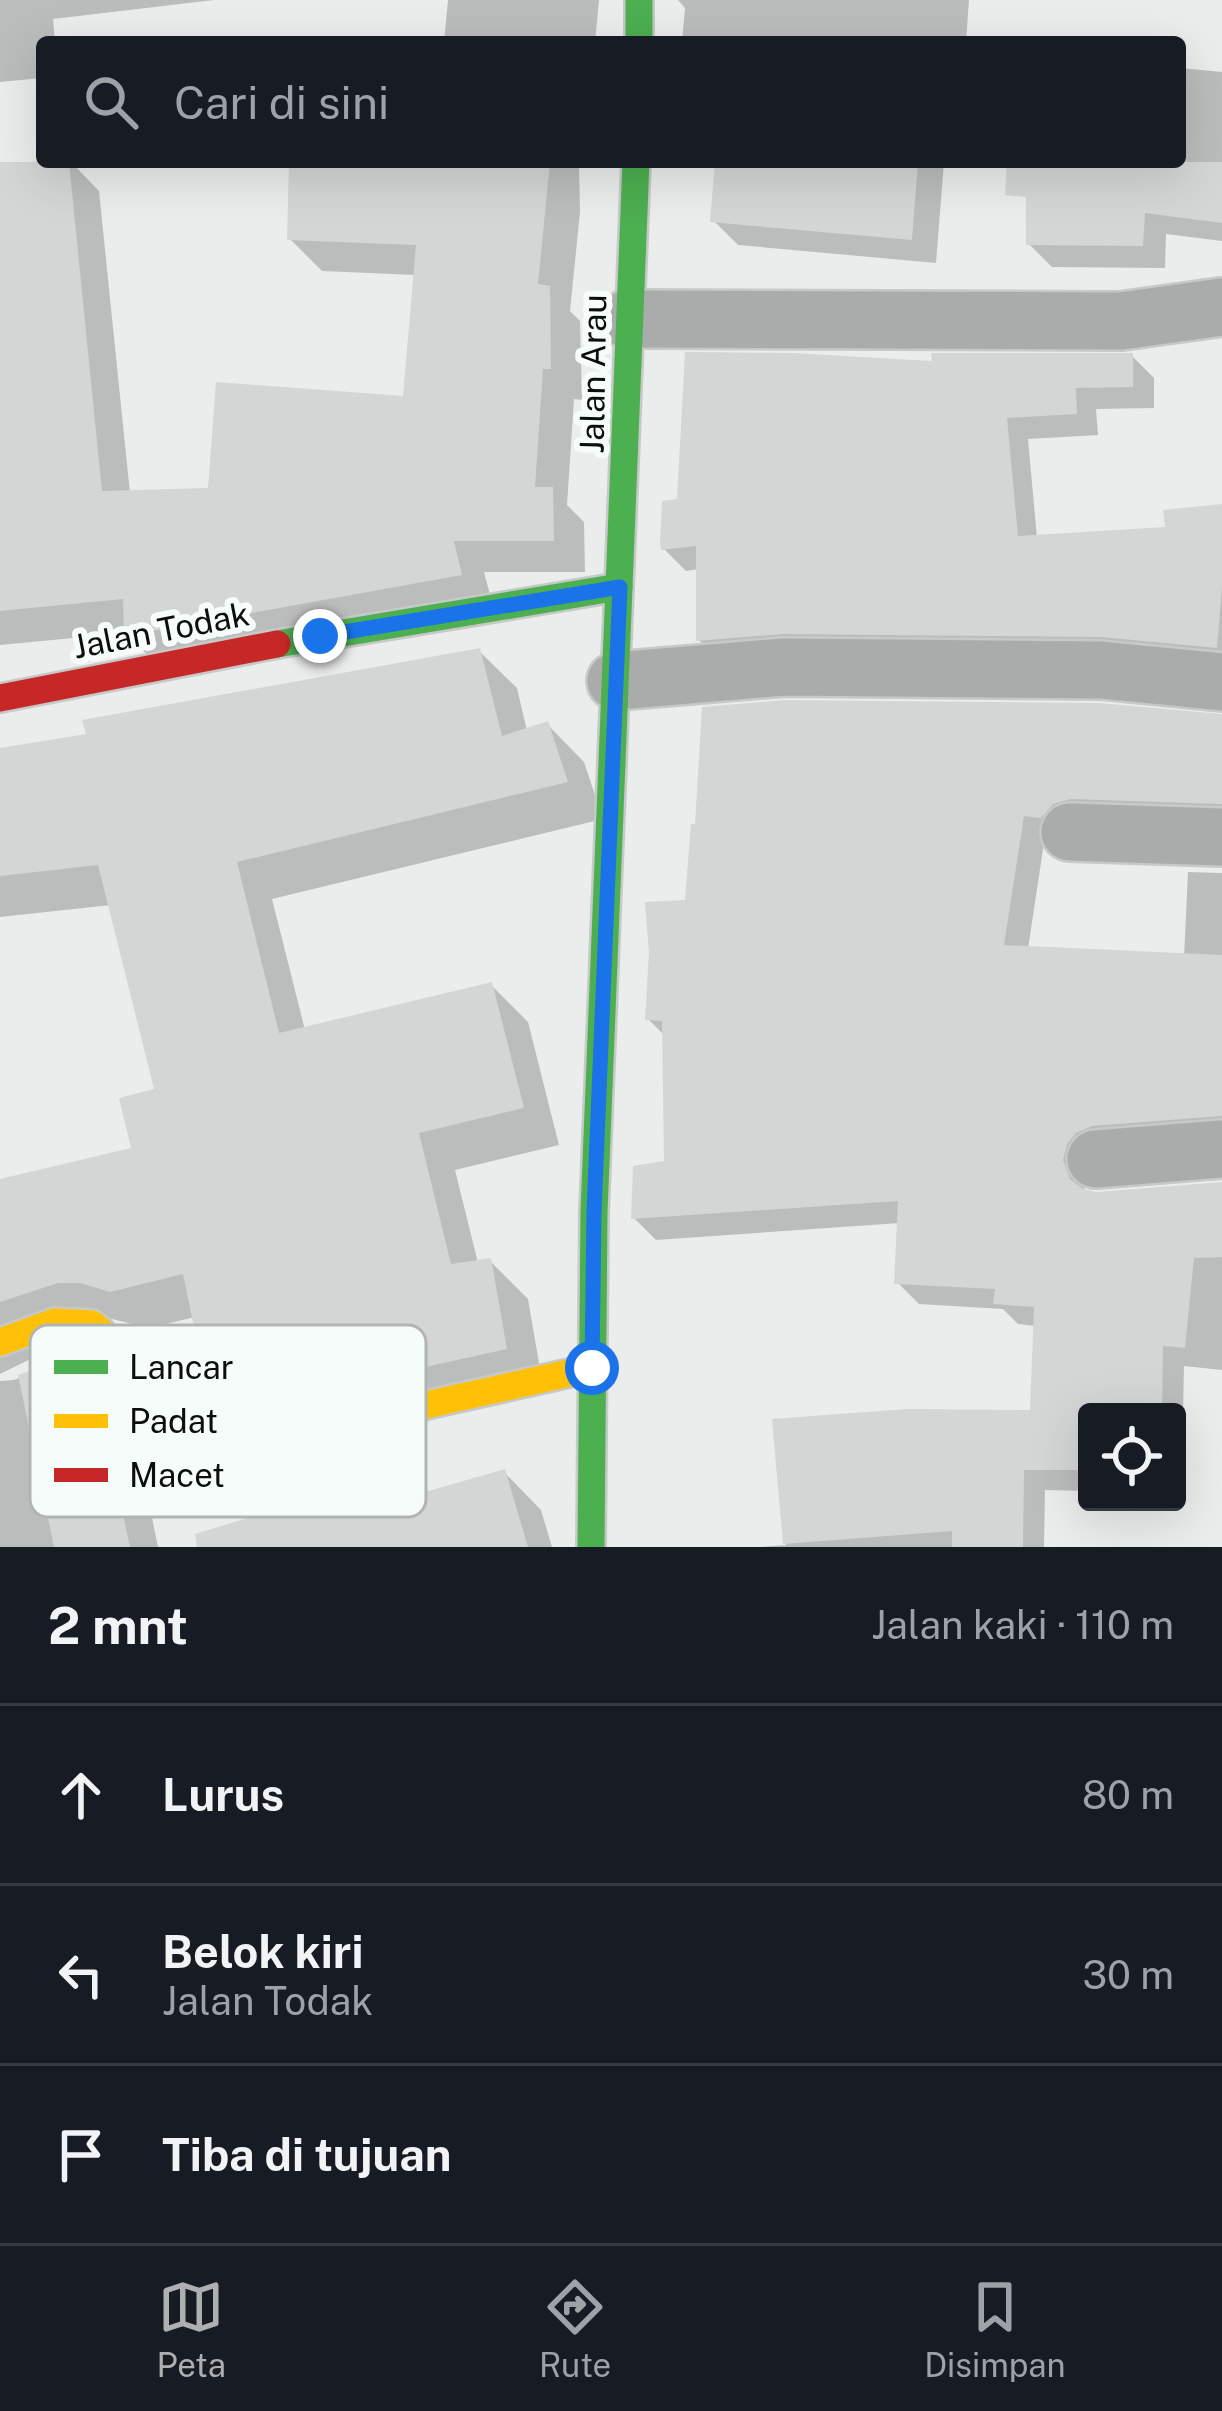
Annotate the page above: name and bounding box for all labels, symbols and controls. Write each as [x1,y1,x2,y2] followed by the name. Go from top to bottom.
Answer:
[36,36,1186,168] search box
[78,69,144,135] icon: search
[174,76,389,129] text: Cari di sini
[573,294,613,454] street label: Jalan Arau
[70,594,252,666] street label: Jalan Todak
[293,609,347,663] route end
[30,1325,426,1517] legend
[565,1341,619,1395] route start
[129,1348,234,1386] text: Lancar
[129,1402,218,1440] text: Padat
[1078,1403,1186,1511] map controls
[1078,1403,1186,1511] button: locate
[129,1456,225,1494] text: Macet
[48,1596,188,1655] text: 2 mnt
[871,1602,1174,1648] text: Jalan kaki · 110 m
[48,1762,114,1828] icon: ahead
[162,1768,284,1821] text: Lurus
[1082,1772,1174,1818] text: 80 m
[162,1925,363,1978] text: Belok kiri
[48,1942,114,2008] icon: left
[1083,1952,1174,1998] text: 30 m
[162,1978,373,2024] text: Jalan Todak
[48,2122,114,2188] icon: arrive
[162,2128,451,2181] text: Tiba di tujuan
[156,2274,226,2384] tab: Peta
[539,2274,611,2384] tab: Rute
[924,2274,1066,2384] tab: Disimpan

